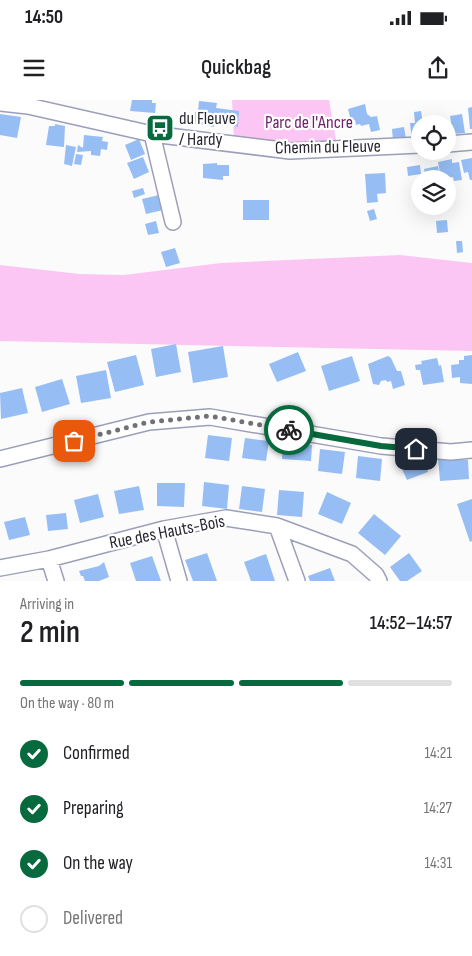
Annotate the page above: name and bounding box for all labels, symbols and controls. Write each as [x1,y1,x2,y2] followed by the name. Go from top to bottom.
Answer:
[25,6,63,29] text: 14:50
[20,54,48,82] icon: menu
[201,54,271,81] text: Quickbag
[424,54,452,82] icon: share
[179,108,236,150] place label: du Fleuve / Hardy
[265,112,353,133] park label: Parc de l'Ancre
[145,113,175,143] bus stop icon: du Fleuve / Hardy
[411,115,456,215] map controls
[411,115,456,160] button: locate
[275,136,381,158] street label: Chemin du Fleuve
[411,170,456,215] button: layers
[264,405,314,455] courier
[275,416,303,444] icon: bike
[53,420,95,462] pin
[60,427,88,455] icon: bag
[395,428,437,470] pin
[402,435,430,463] icon: home
[107,510,227,554] street label: Rue des Hauts-Bois
[20,595,74,614] text: Arriving in
[370,612,452,635] text: 14:52–14:57
[20,613,80,652] text: 2 min
[20,694,114,713] text: On the way · 80 m
[20,740,48,768] icon: check
[63,742,130,765] text: Confirmed
[424,744,452,763] text: 14:21
[20,795,48,823] icon: check
[63,797,124,820] text: Preparing
[424,799,452,818] text: 14:27
[20,850,48,878] icon: check
[63,852,133,875] text: On the way
[424,854,452,873] text: 14:31
[63,907,123,930] text: Delivered

